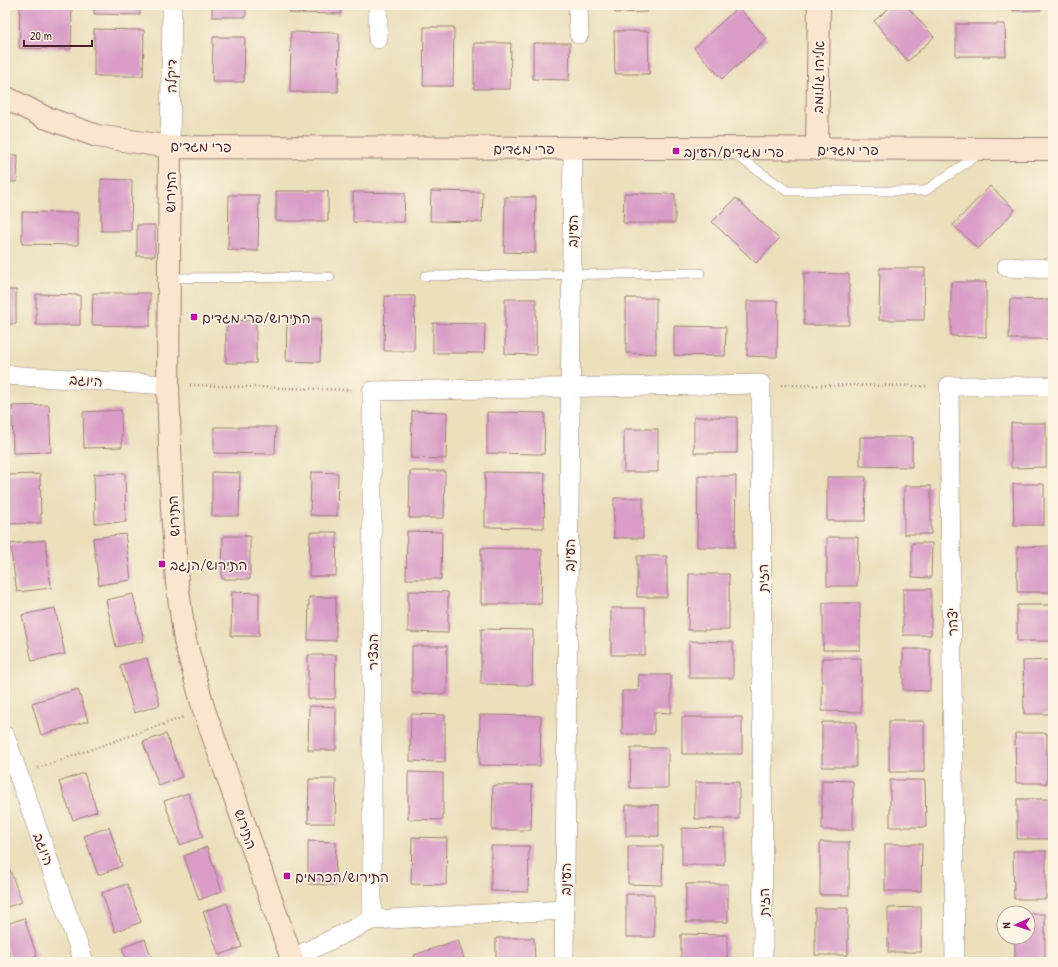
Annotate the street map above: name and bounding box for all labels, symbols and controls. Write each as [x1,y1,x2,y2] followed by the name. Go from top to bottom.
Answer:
[24,22,92,48] scale bar
[30,27,52,44] text: 20 m
[808,41,828,113] street label: אליהו גולומב
[161,59,181,93] street label: דיקלה
[170,136,232,156] street label: פרי מגדים
[493,139,555,158] street label: פרי מגדים
[817,140,879,159] street label: פרי מגדים
[684,142,784,161] place label: פרי מגדים/העינב
[671,146,681,156] marker: פרי מגדים/העינב
[160,171,180,213] street label: התירוש
[562,214,582,248] street label: העינב
[202,308,311,327] place label: התירוש/פרי מגדים
[189,312,199,322] marker: התירוש/פרי מגדים
[69,369,103,391] street label: היוגב
[162,495,184,537] street label: התירוש
[559,538,579,572] street label: העינב
[170,555,247,574] place label: התירוש/הנגב
[157,559,167,569] marker: התירוש/הנגב
[753,564,772,593] street label: הזית
[942,607,962,637] street label: יצהר
[363,634,382,670] street label: הבציר
[230,806,262,852] street label: התירוש
[29,830,59,868] street label: היוגב
[555,862,575,896] street label: העינב
[295,867,389,886] place label: התירוש/הכרמים
[282,871,292,881] marker: התירוש/הכרמים
[754,888,773,917] street label: הזית
[996,905,1036,945] north arrow
[999,922,1013,929] text: N

